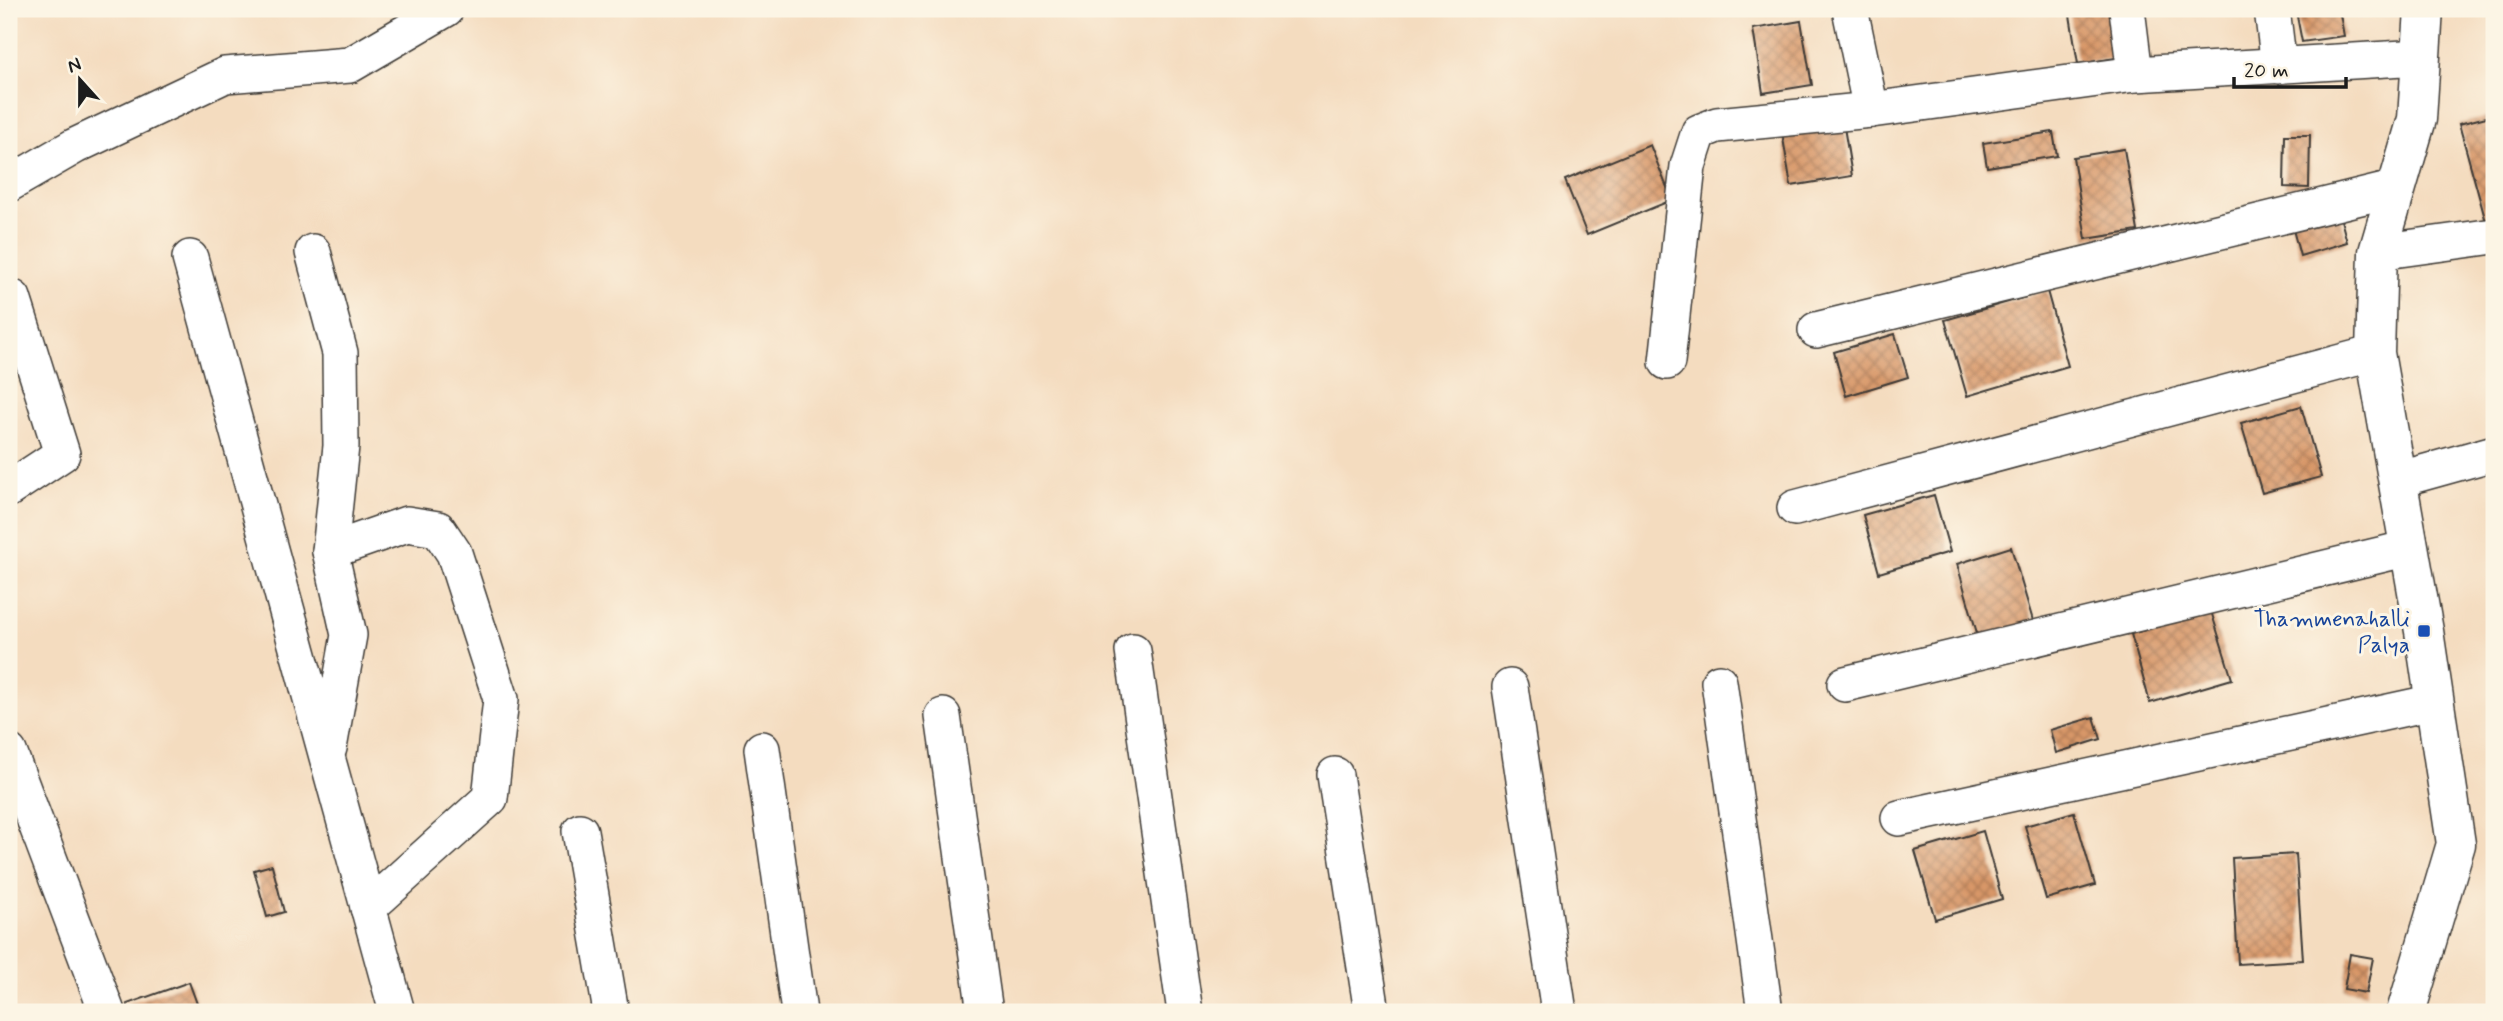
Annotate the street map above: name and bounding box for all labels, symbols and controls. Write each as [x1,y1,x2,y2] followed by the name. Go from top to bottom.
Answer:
[46,46,116,116] north arrow
[2234,46,2346,90] scale bar
[64,52,85,79] text: N
[2244,57,2289,85] text: 20 m
[2254,605,2410,661] place label: Thammenahalli Palya
[2416,623,2432,639] marker: Thammenahalli Palya

